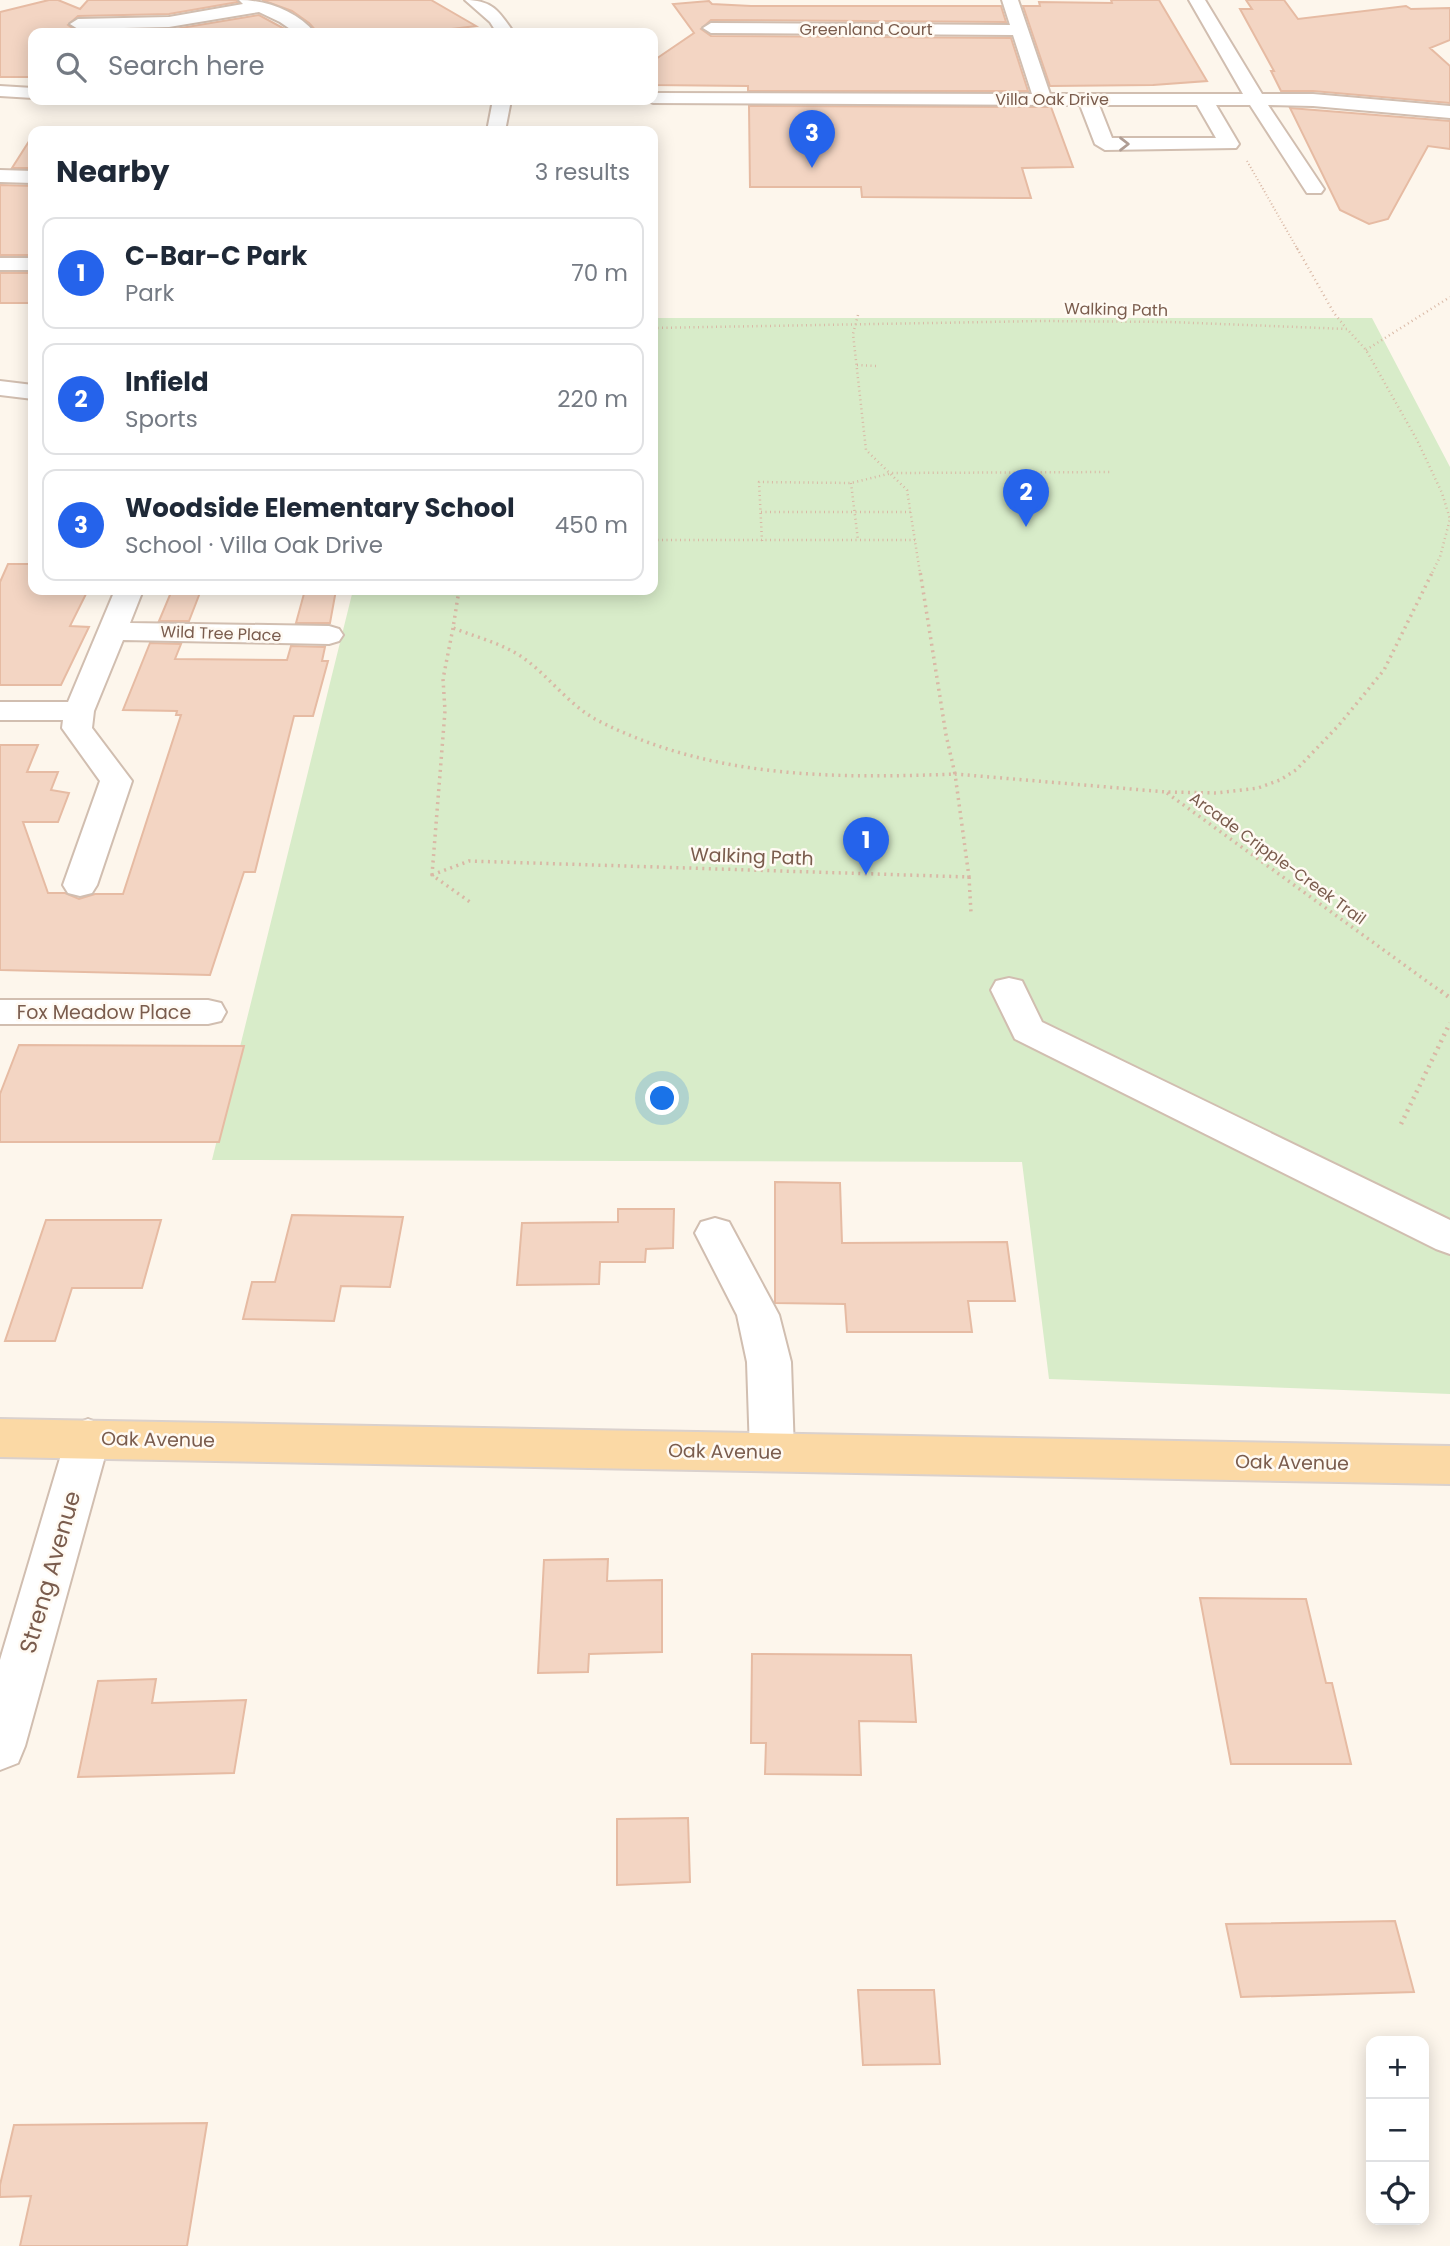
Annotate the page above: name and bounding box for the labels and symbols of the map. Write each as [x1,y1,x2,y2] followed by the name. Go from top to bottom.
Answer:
[799,18,933,41] street label: Greenland Court
[995,88,1109,111] street label: Villa Oak Drive
[789,110,835,168] pin: 3
[1120,136,1130,152] one-way arrow
[1064,297,1168,322] street label: Walking Path
[1003,469,1049,527] pin: 2
[160,620,282,647] street label: Wild Tree Place
[1185,787,1371,930] street label: Arcade Cripple-Creek Trail
[843,817,889,875] pin: 1
[690,841,814,872] street label: Walking Path
[17,999,191,1026] street label: Fox Meadow Place
[645,1081,679,1115] your location
[101,1425,215,1454] street label: Oak Avenue
[668,1437,782,1466] street label: Oak Avenue
[1235,1448,1349,1477] street label: Oak Avenue
[12,1487,88,1657] street label: Streng Avenue

